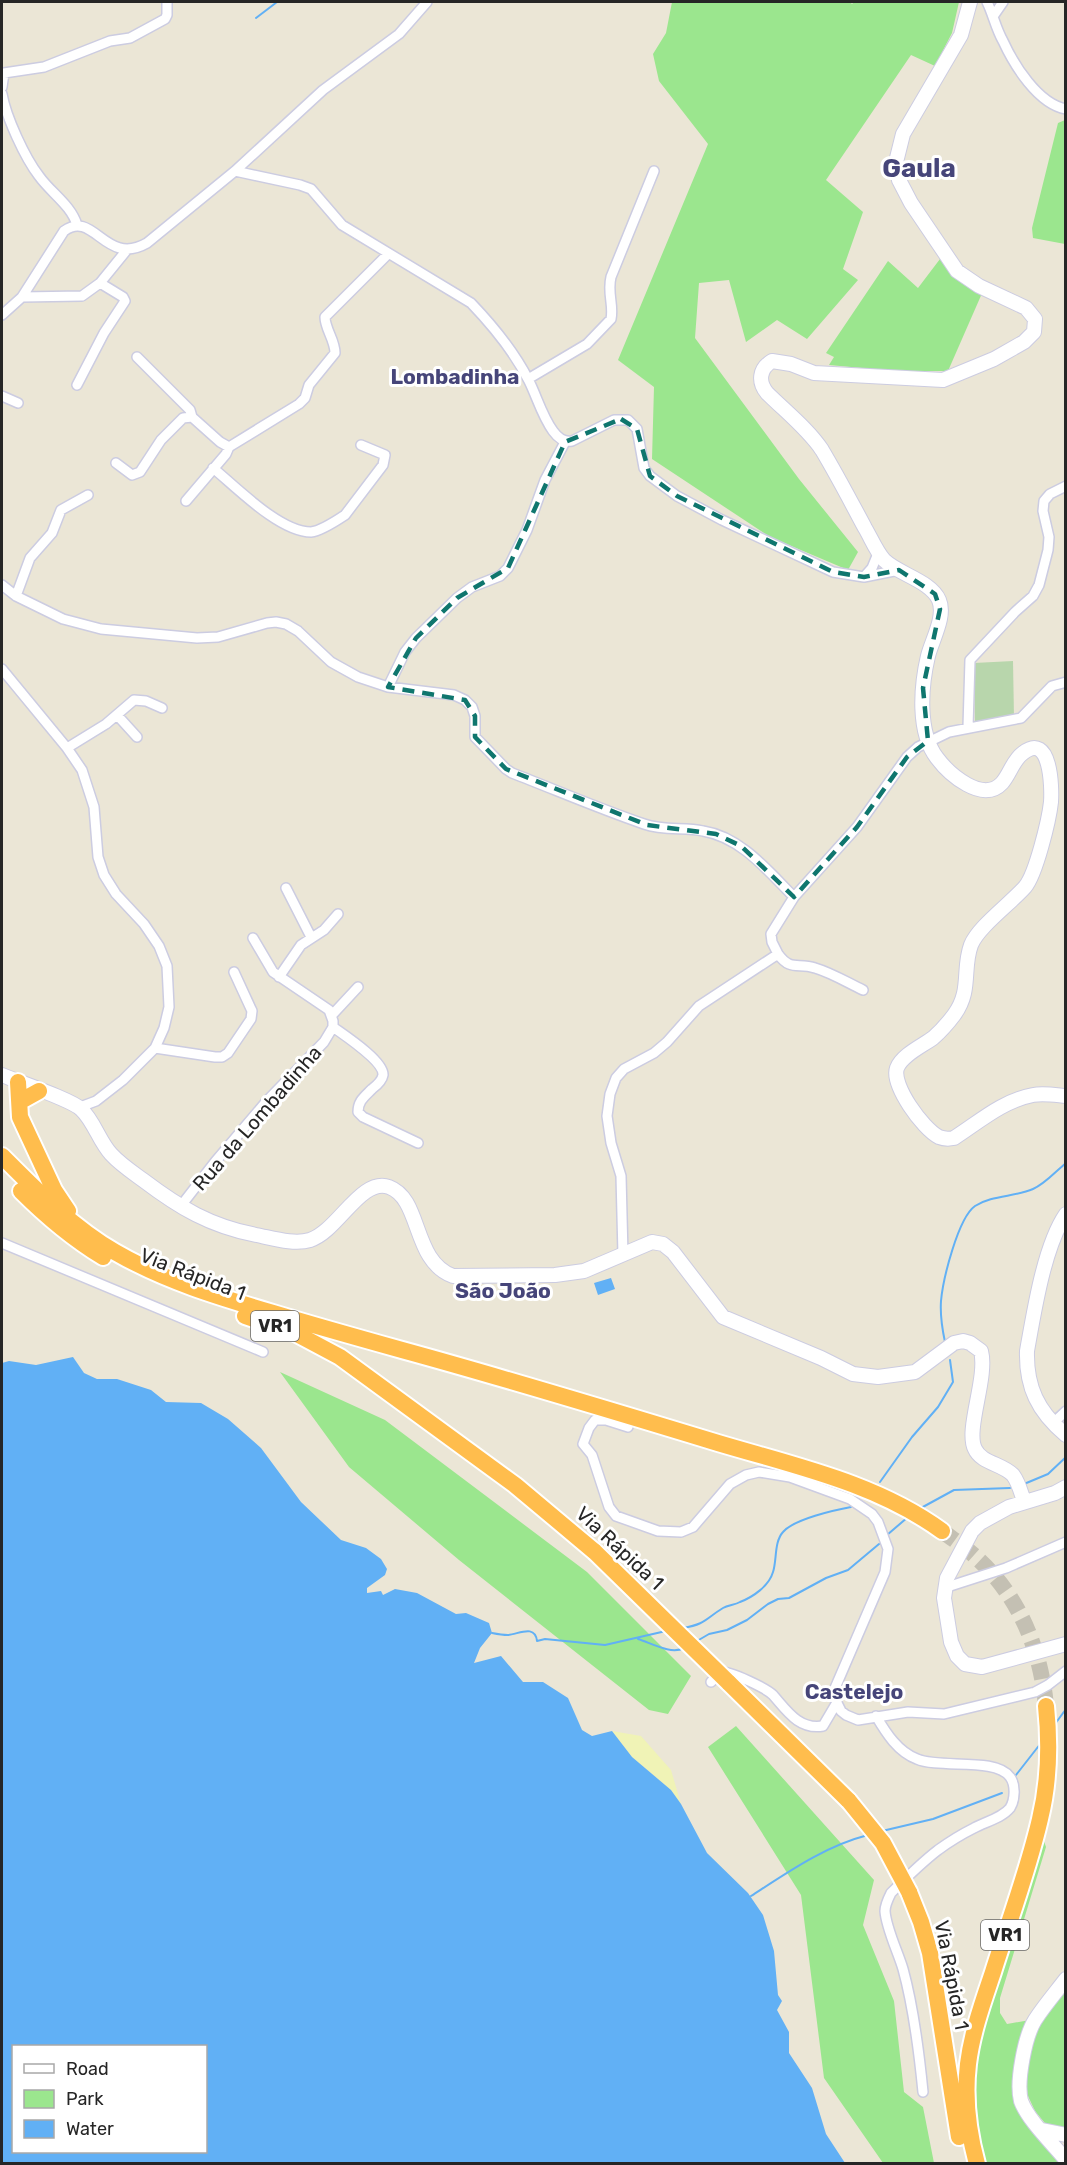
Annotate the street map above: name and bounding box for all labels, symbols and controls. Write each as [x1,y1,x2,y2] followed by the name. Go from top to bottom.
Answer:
[882,153,956,184] district label: Gaula
[391,364,519,389] district label: Lombadinha
[188,1041,326,1195] street label: Rua da Lombadinha
[137,1243,249,1305] street label: Via Rápida 1
[455,1278,551,1303] district label: São João
[251,1311,299,1341] road number: VR1
[571,1501,669,1595] street label: Via Rápida 1
[805,1679,903,1704] district label: Castelejo
[930,1918,974,2032] street label: Via Rápida 1
[981,1920,1029,1950] road number: VR1
[12,2045,207,2153] legend
[66,2058,109,2080] text: Road
[66,2088,104,2110] text: Park
[66,2118,114,2140] text: Water

